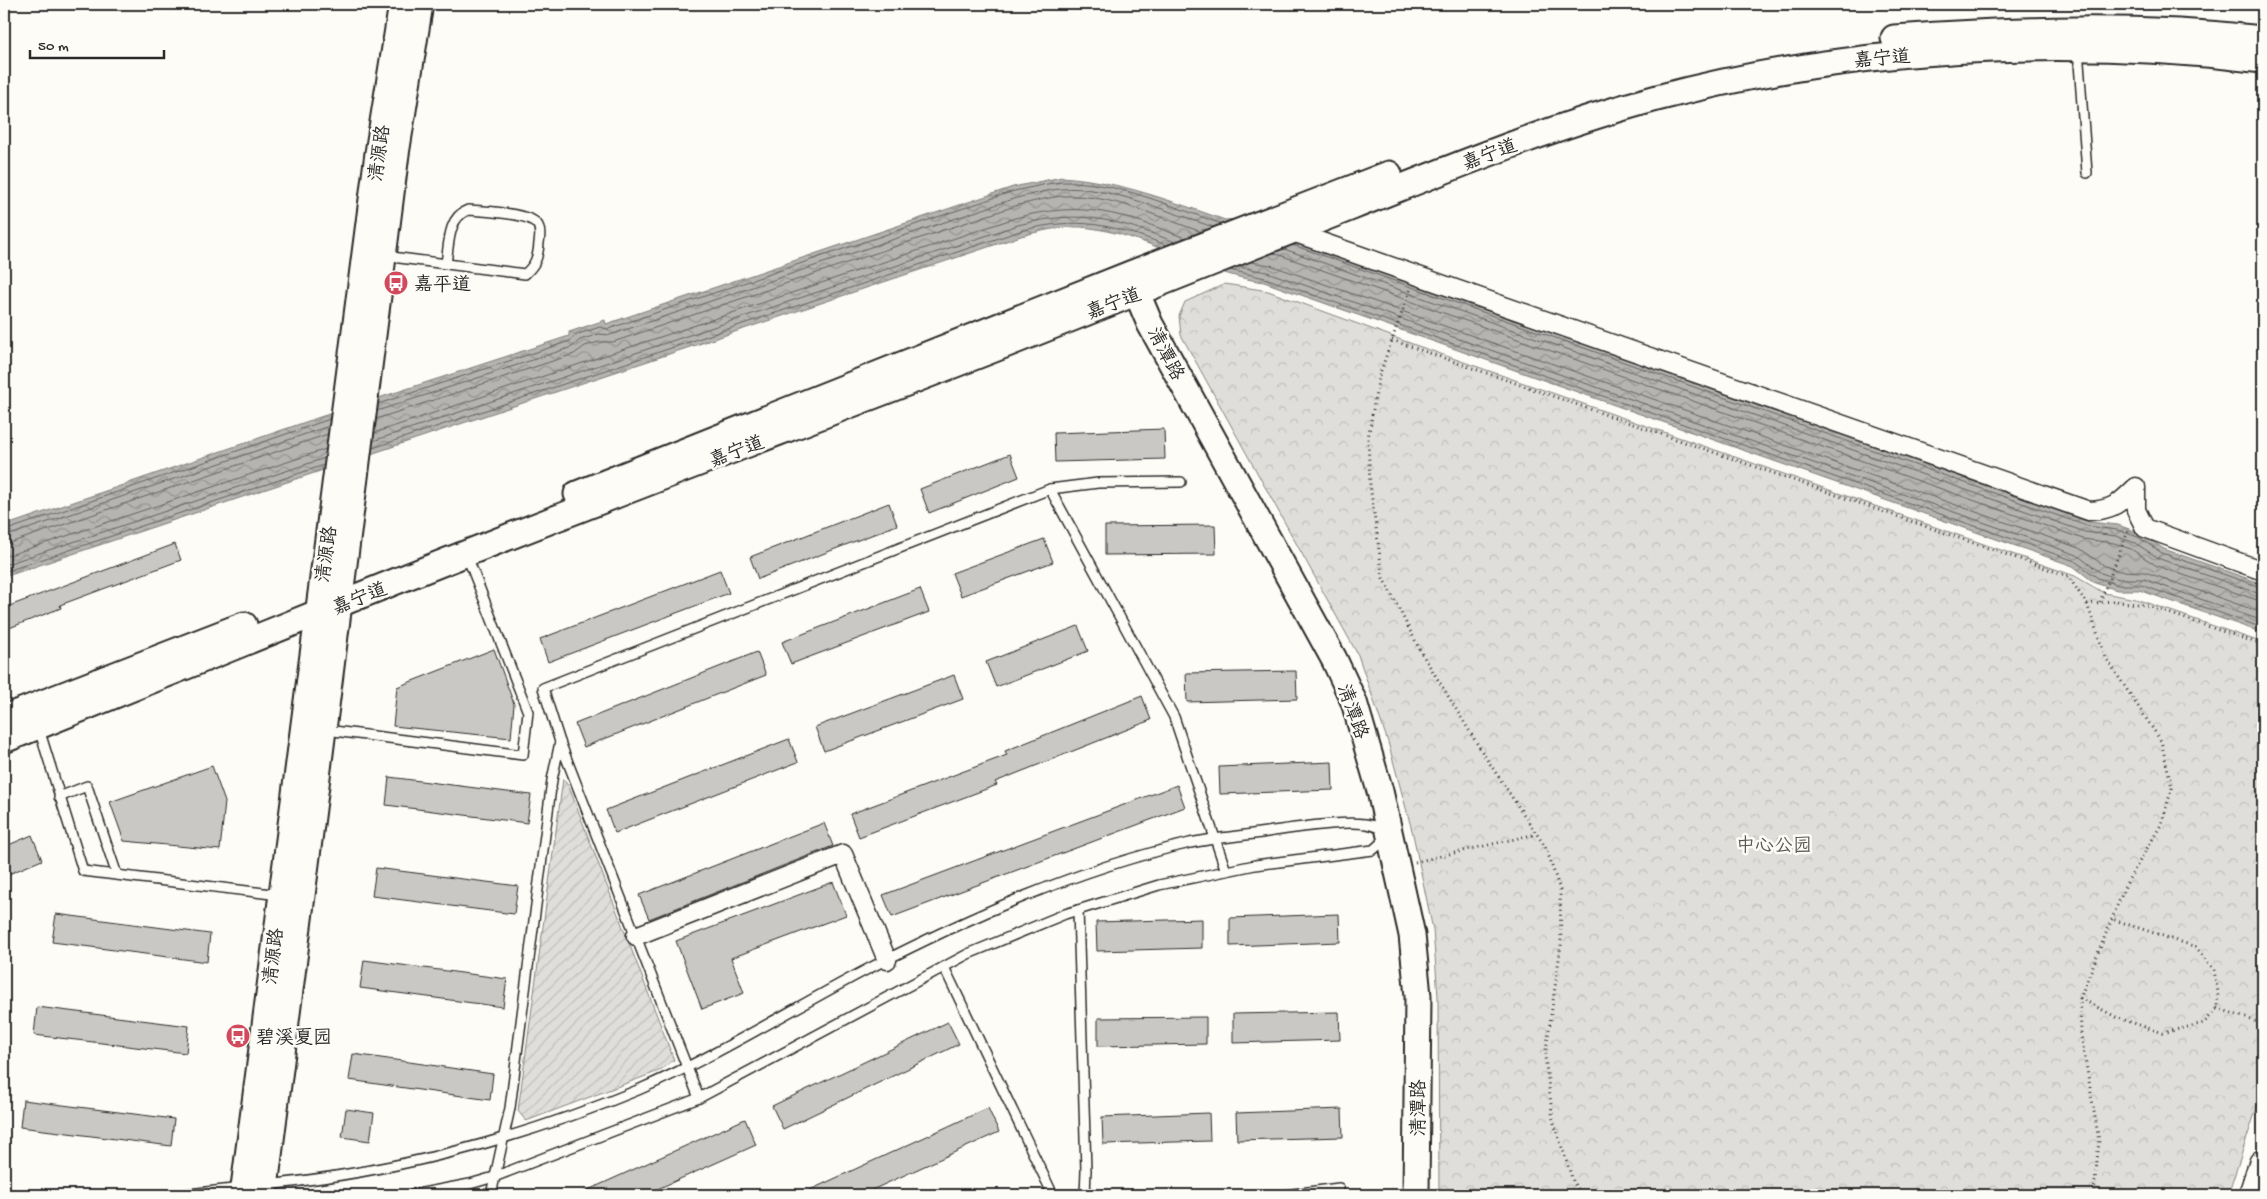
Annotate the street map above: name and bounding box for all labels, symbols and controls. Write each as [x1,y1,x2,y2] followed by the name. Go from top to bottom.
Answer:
[30,28,164,60] scale bar
[38,38,69,56] text: 50 m
[1853,46,1912,74] street label: 嘉宁道
[365,124,397,183] street label: 清源路
[1459,134,1521,177] street label: 嘉宁道
[383,270,409,296] bus stop icon: 嘉平道
[414,274,471,298] place label: 嘉平道
[1083,283,1145,326] street label: 嘉宁道
[1140,324,1188,385] street label: 清潭路
[706,431,768,474] street label: 嘉宁道
[312,525,344,584] street label: 清源路
[329,578,391,622] street label: 嘉宁道
[1330,681,1372,743] street label: 清潭路
[1736,835,1812,859] park label: 中心公园
[260,927,290,986] street label: 清源路
[225,1023,251,1049] bus stop icon: 碧溪夏园
[256,1027,332,1051] place label: 碧溪夏园
[1408,1079,1432,1137] street label: 清潭路

